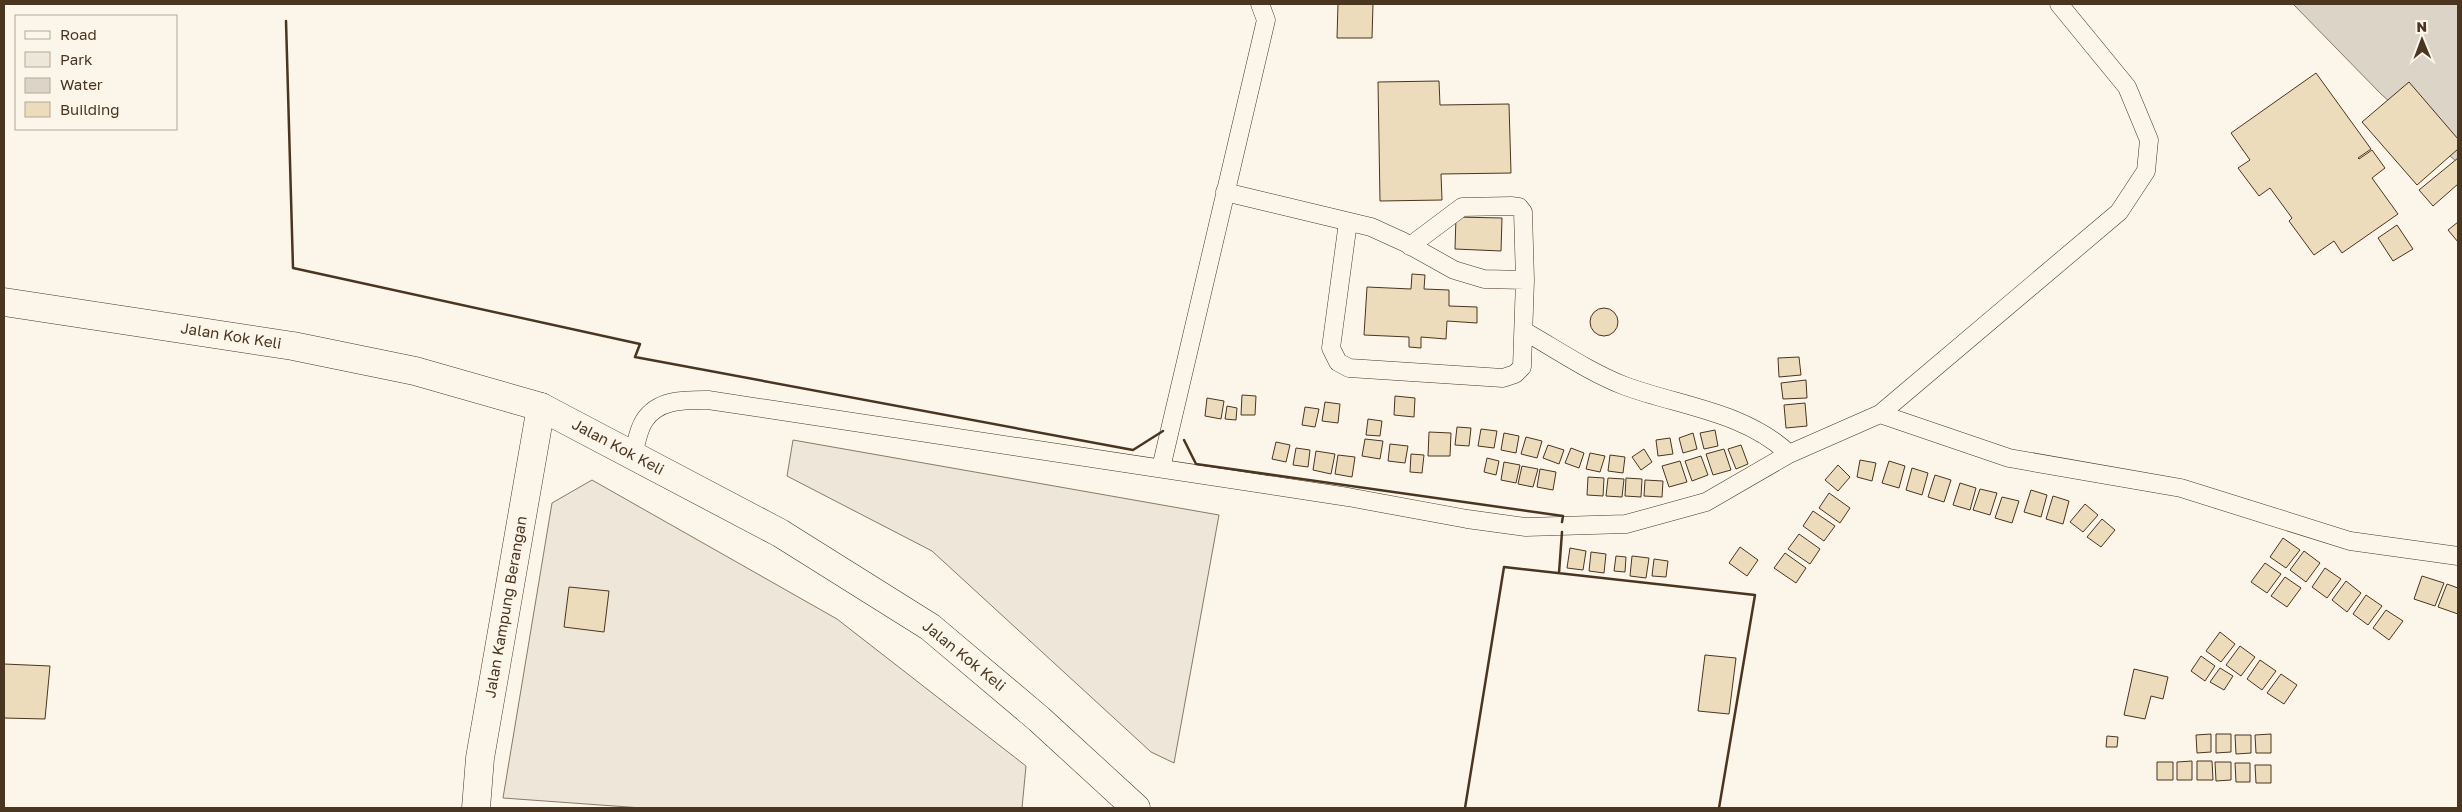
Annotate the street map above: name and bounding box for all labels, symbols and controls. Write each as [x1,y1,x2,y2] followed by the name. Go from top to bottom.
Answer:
[15,15,178,130] legend
[2397,15,2447,65] north arrow
[2416,18,2427,35] text: N
[60,25,97,43] text: Road
[60,50,93,68] text: Park
[60,75,103,93] text: Water
[60,100,120,118] text: Building
[179,318,283,352] street label: Jalan Kok Keli
[569,414,668,478] street label: Jalan Kok Keli
[480,514,530,699] street label: Jalan Kampung Berangan
[919,616,1010,694] street label: Jalan Kok Keli

